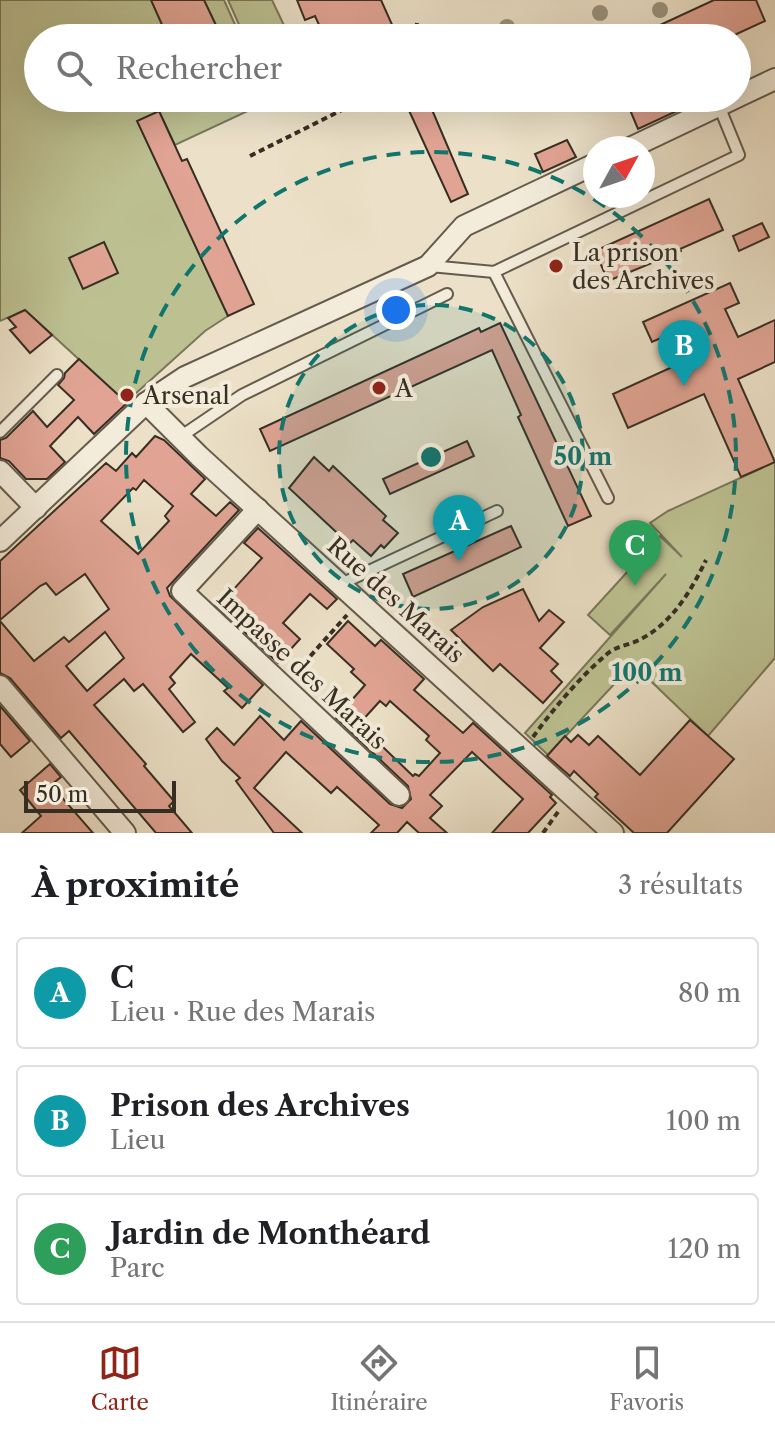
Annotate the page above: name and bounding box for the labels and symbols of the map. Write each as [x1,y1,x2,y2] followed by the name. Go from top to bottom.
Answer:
[583,136,655,208] north arrow
[572,238,714,295] place label: La prison des Archives
[547,257,565,275] marker: La prison des Archives
[376,290,416,330] your location
[658,320,710,386] pin: B
[394,374,414,403] place label: A
[370,379,388,397] marker: A
[142,381,230,410] place label: Arsenal
[118,386,136,404] marker: Arsenal
[554,442,612,471] text: 50 m
[417,443,445,471] centre of rings
[433,495,485,561] pin: A
[609,520,661,586] pin: C
[322,531,470,669] street label: Rue des Marais
[211,583,393,755] street label: Impasse des Marais
[611,658,683,687] text: 100 m
[24,777,176,813] scale bar

